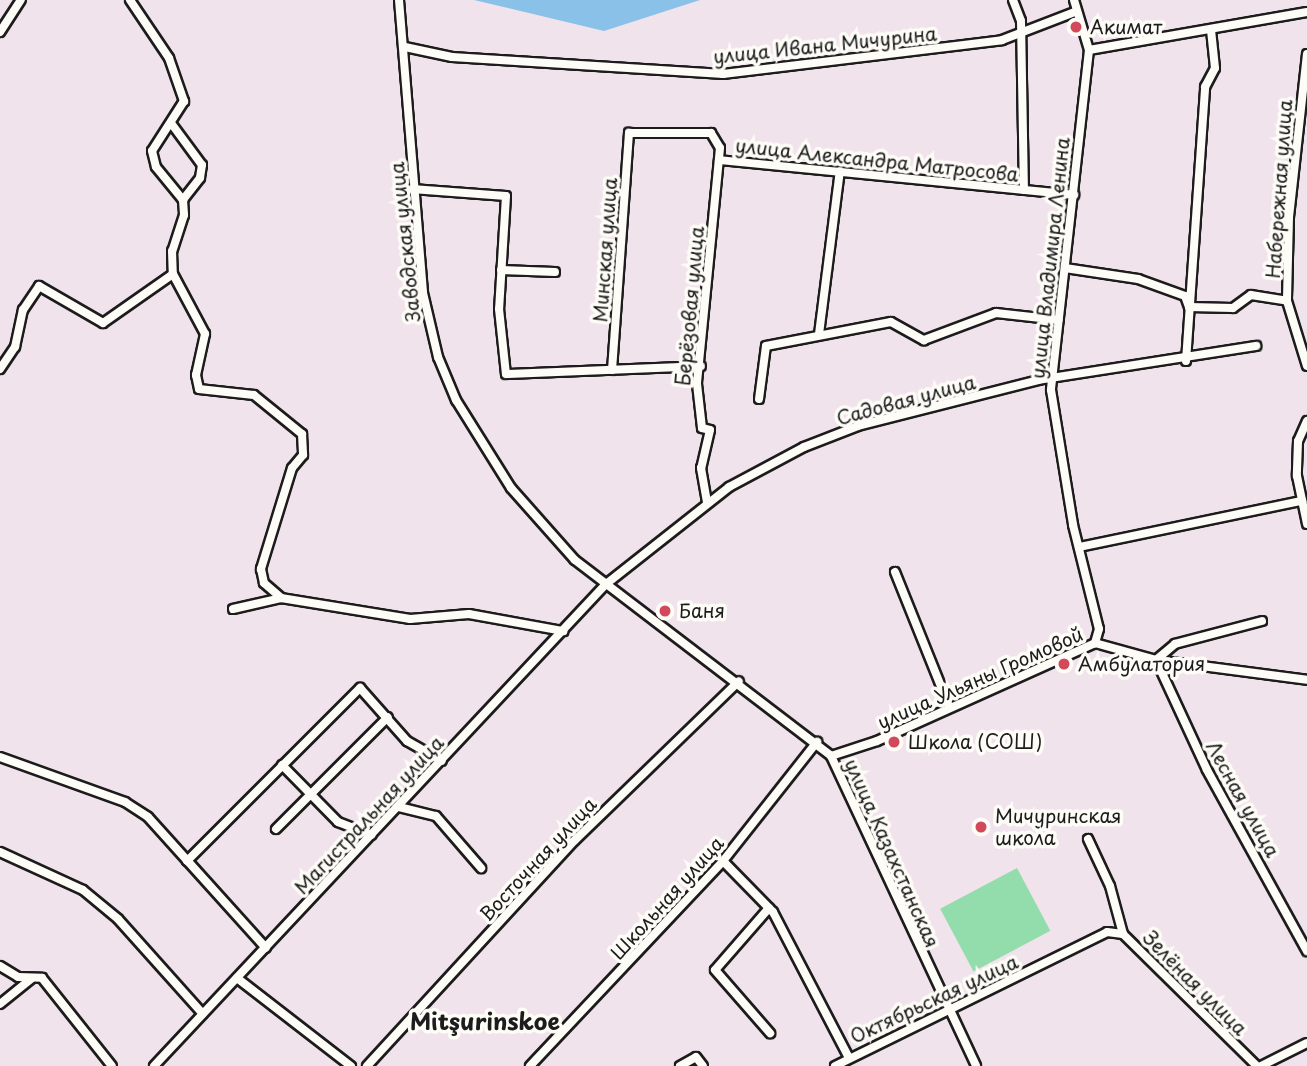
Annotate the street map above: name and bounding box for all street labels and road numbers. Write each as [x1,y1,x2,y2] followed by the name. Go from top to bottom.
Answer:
[711,22,939,68] street label: улица Ивана Мичурина
[1261,98,1297,280] street label: Набережная улица
[734,134,1020,186] street label: улица Александра Матросова
[1026,135,1074,381] street label: улица Владимира Ленина
[385,160,425,324] street label: Заводская улица
[589,176,621,324] street label: Минская улица
[672,225,708,387] street label: Берёзовая улица
[834,370,978,430] street label: Садовая улица
[873,622,1087,734] street label: улица Ульяны Громовой
[289,731,449,899] street label: Магистральная улица
[1201,736,1285,862] street label: Лесная улица
[840,755,944,951] street label: улица Казахстанская
[475,792,601,926] street label: Восточная улица
[605,831,729,965] street label: Школьная улица
[1138,926,1252,1040] street label: Зелёная улица
[846,950,1022,1048] street label: Октябрьская улица

